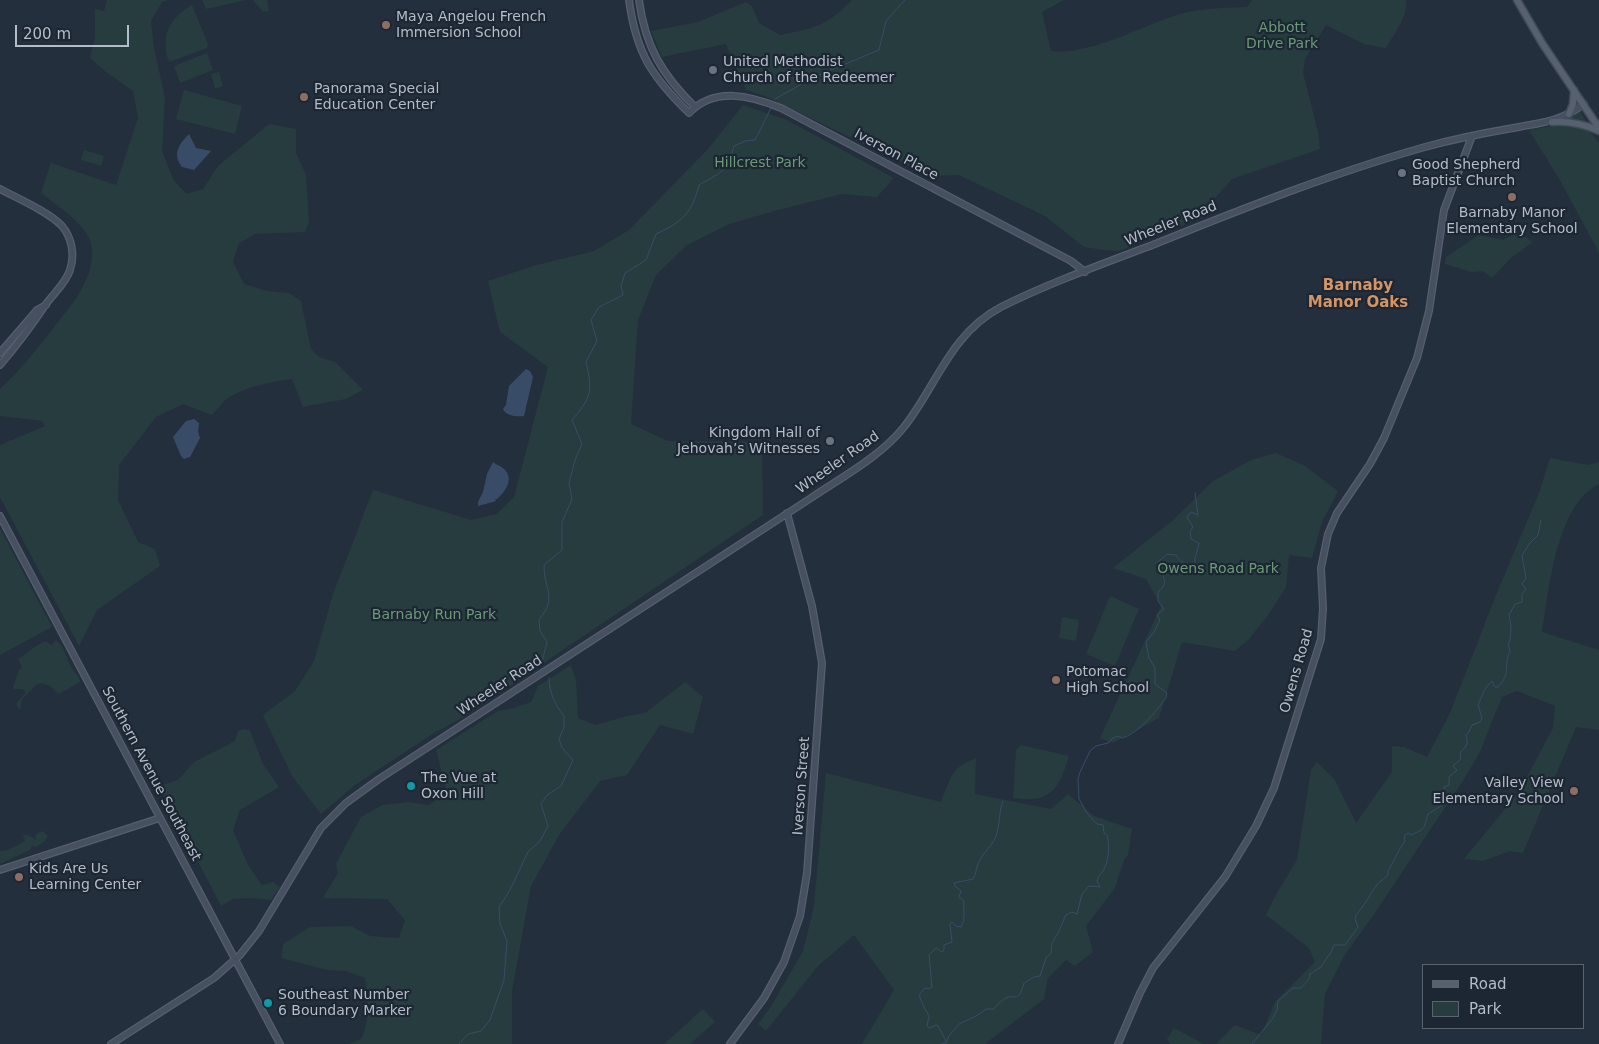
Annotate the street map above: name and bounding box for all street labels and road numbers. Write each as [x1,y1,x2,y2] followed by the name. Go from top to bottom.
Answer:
[851,126,941,184] street label: Iverson Place
[1123,198,1219,250] street label: Wheeler Road
[793,428,883,498] street label: Wheeler Road
[1277,627,1317,715] street label: Owens Road
[454,652,546,720] street label: Wheeler Road
[98,684,204,864] street label: Southern Avenue Southeast
[790,736,814,836] street label: Iverson Street

